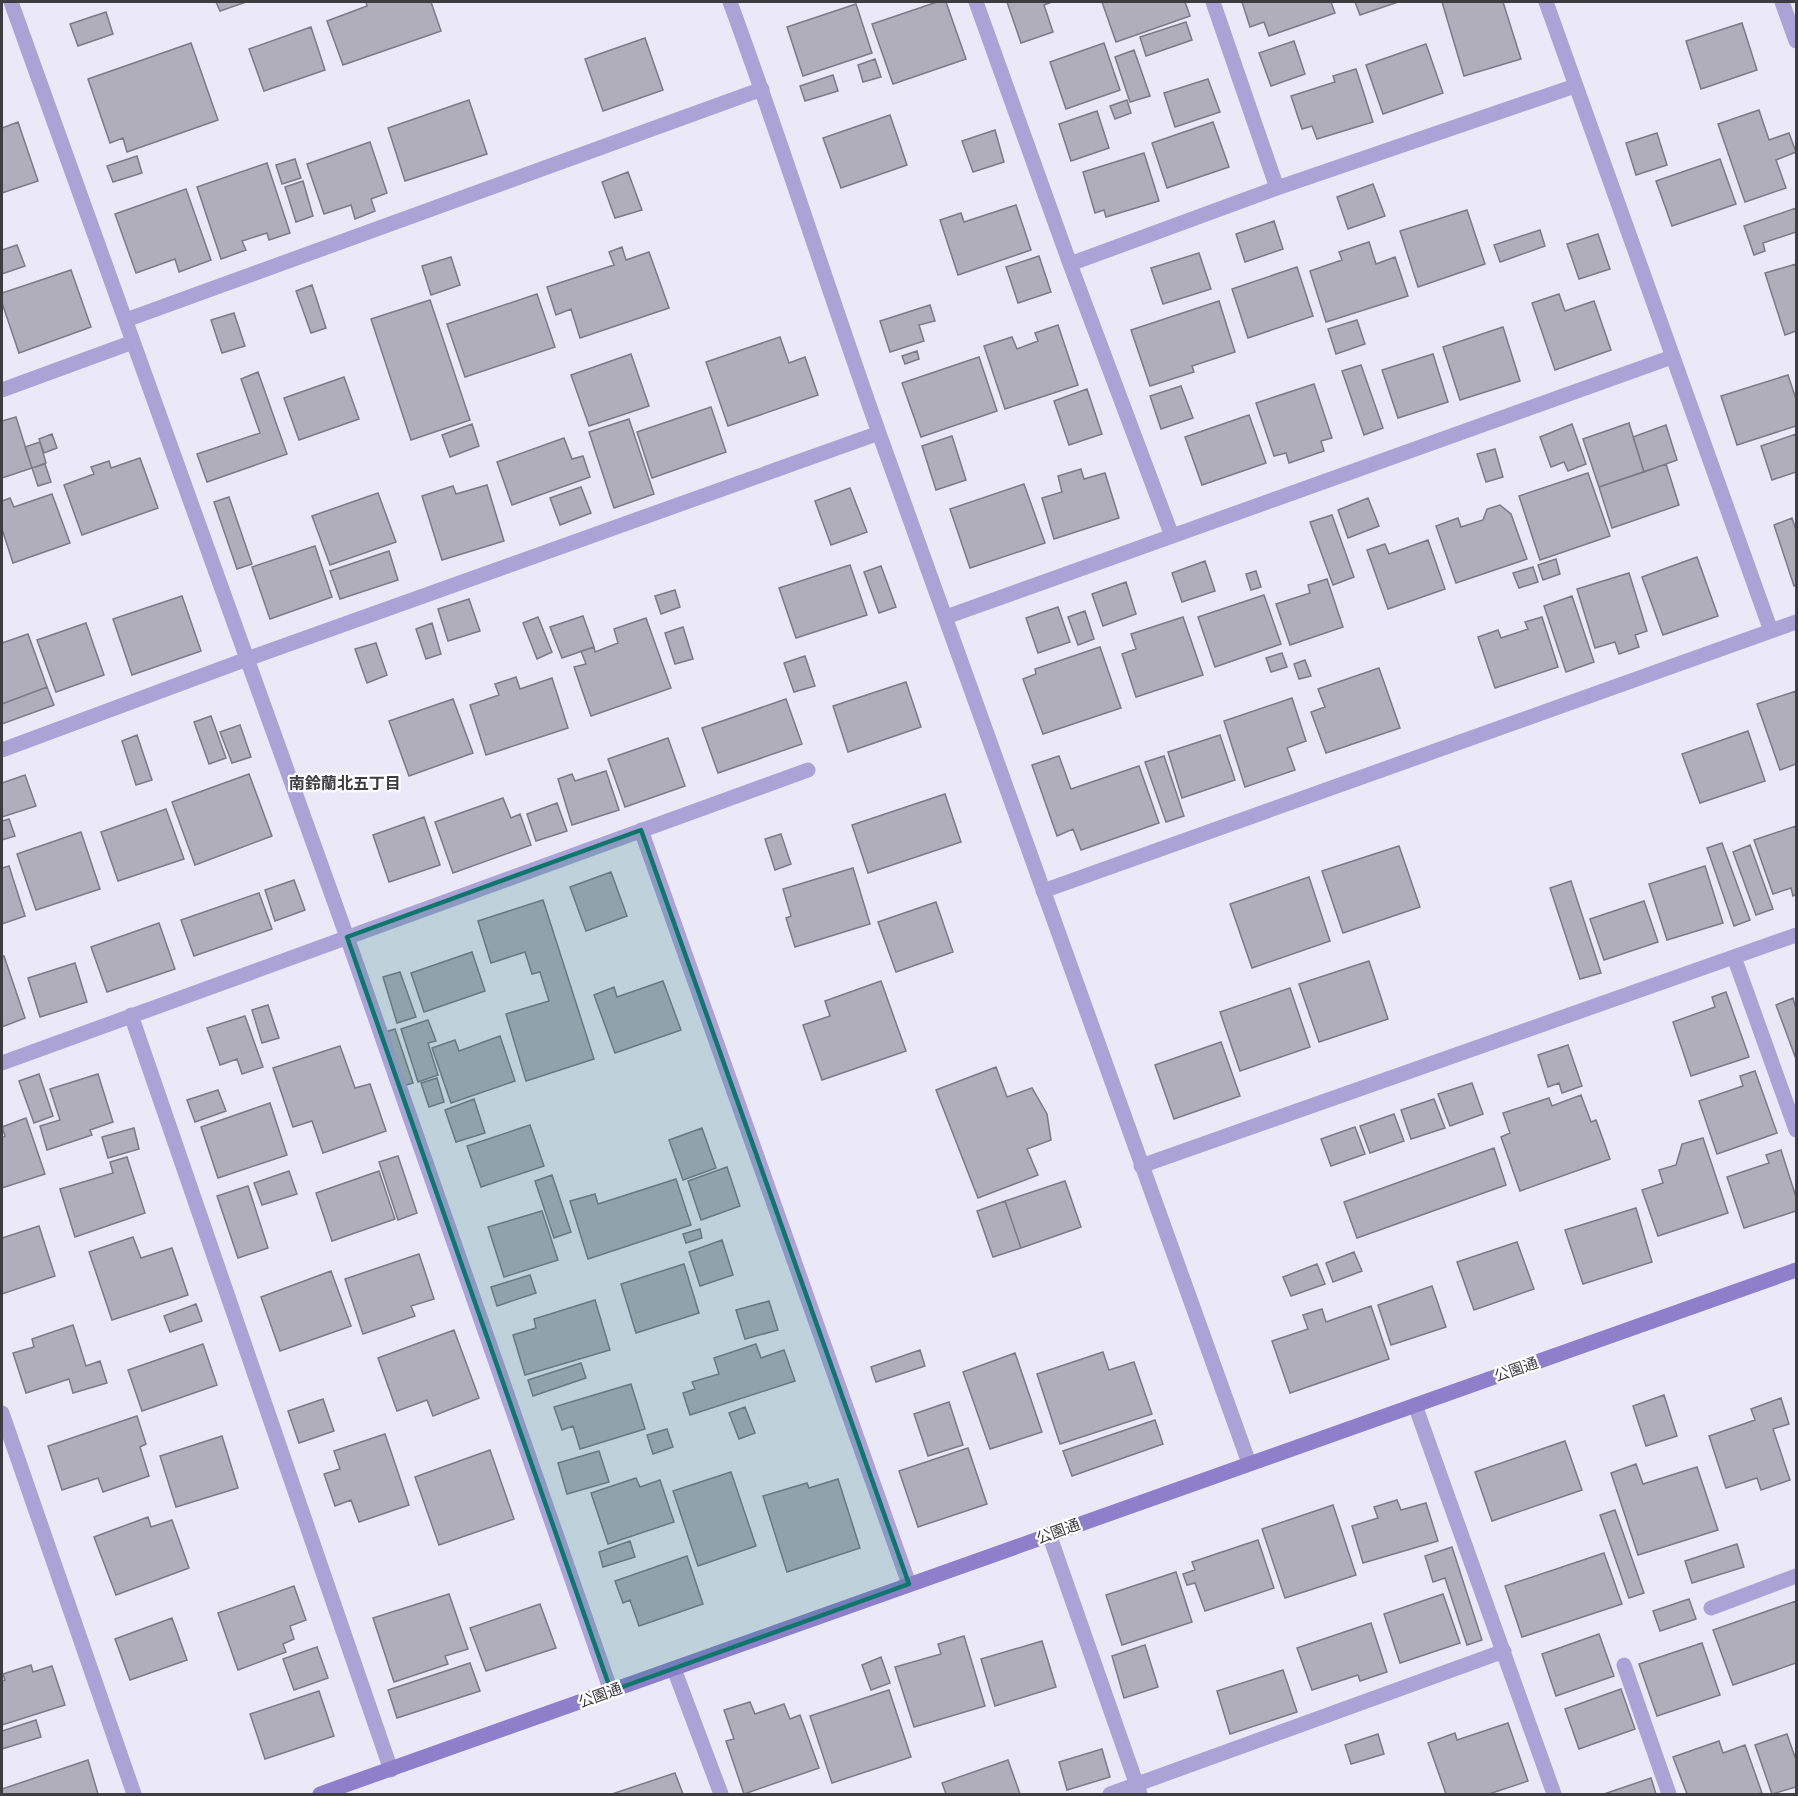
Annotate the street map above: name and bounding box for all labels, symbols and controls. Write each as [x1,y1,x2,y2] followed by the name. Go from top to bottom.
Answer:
[289,774,401,793] district label: 南鈴蘭北五丁目
[1492,1354,1540,1384] street label: 公園通
[1034,1515,1082,1547] street label: 公園通
[576,1679,624,1711] street label: 公園通

